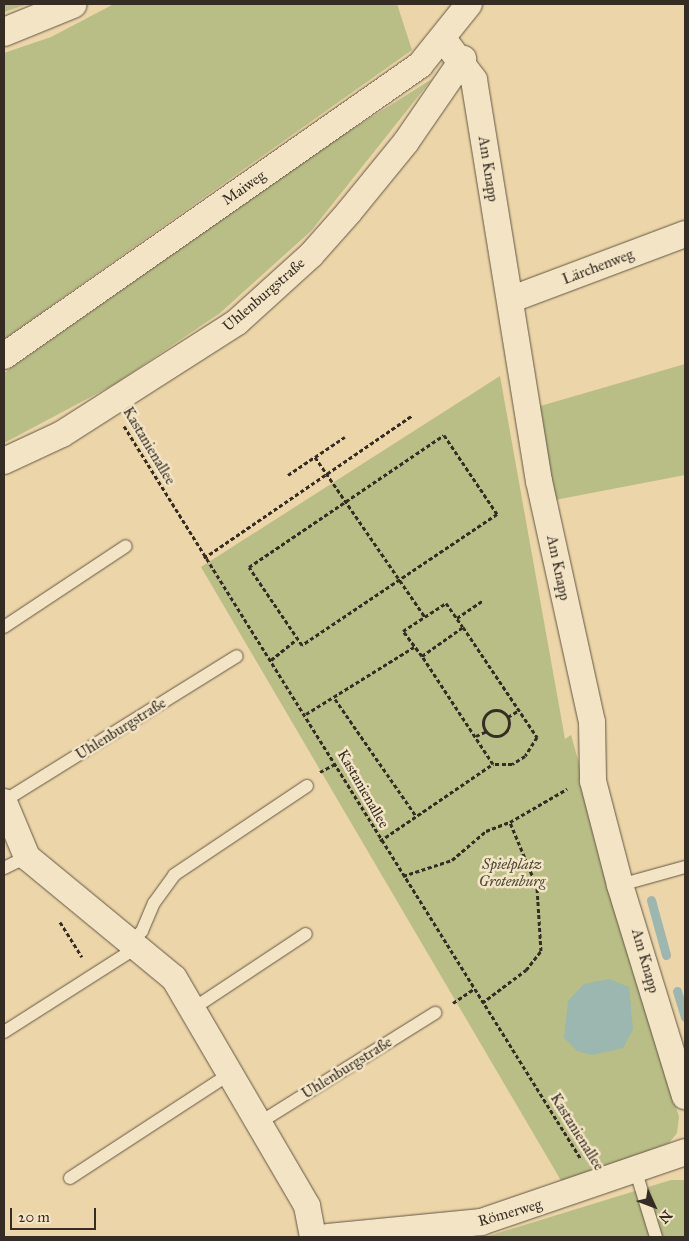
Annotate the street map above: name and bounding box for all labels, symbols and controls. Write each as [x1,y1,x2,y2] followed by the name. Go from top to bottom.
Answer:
[474,135,502,203] street label: Am Knapp
[219,167,269,209] street label: Maiweg
[560,245,636,289] street label: Lärchenweg
[219,254,309,336] street label: Uhlenburgstraße
[119,404,179,488] street label: Kastanienallee
[542,534,574,602] street label: Am Knapp
[73,694,169,764] street label: Uhlenburgstraße
[333,747,393,831] street label: Kastanienallee
[479,855,545,890] park label: Spielplatz Grotenburg
[627,927,663,995] street label: Am Knapp
[299,1033,395,1103] street label: Uhlenburgstraße
[546,1090,608,1174] street label: Kastanienallee
[629,1181,679,1231] north arrow
[476,1195,544,1231] street label: Römerweg
[12,1198,99,1230] scale bar
[655,1206,676,1227] text: N
[18,1208,50,1226] text: 20 m

